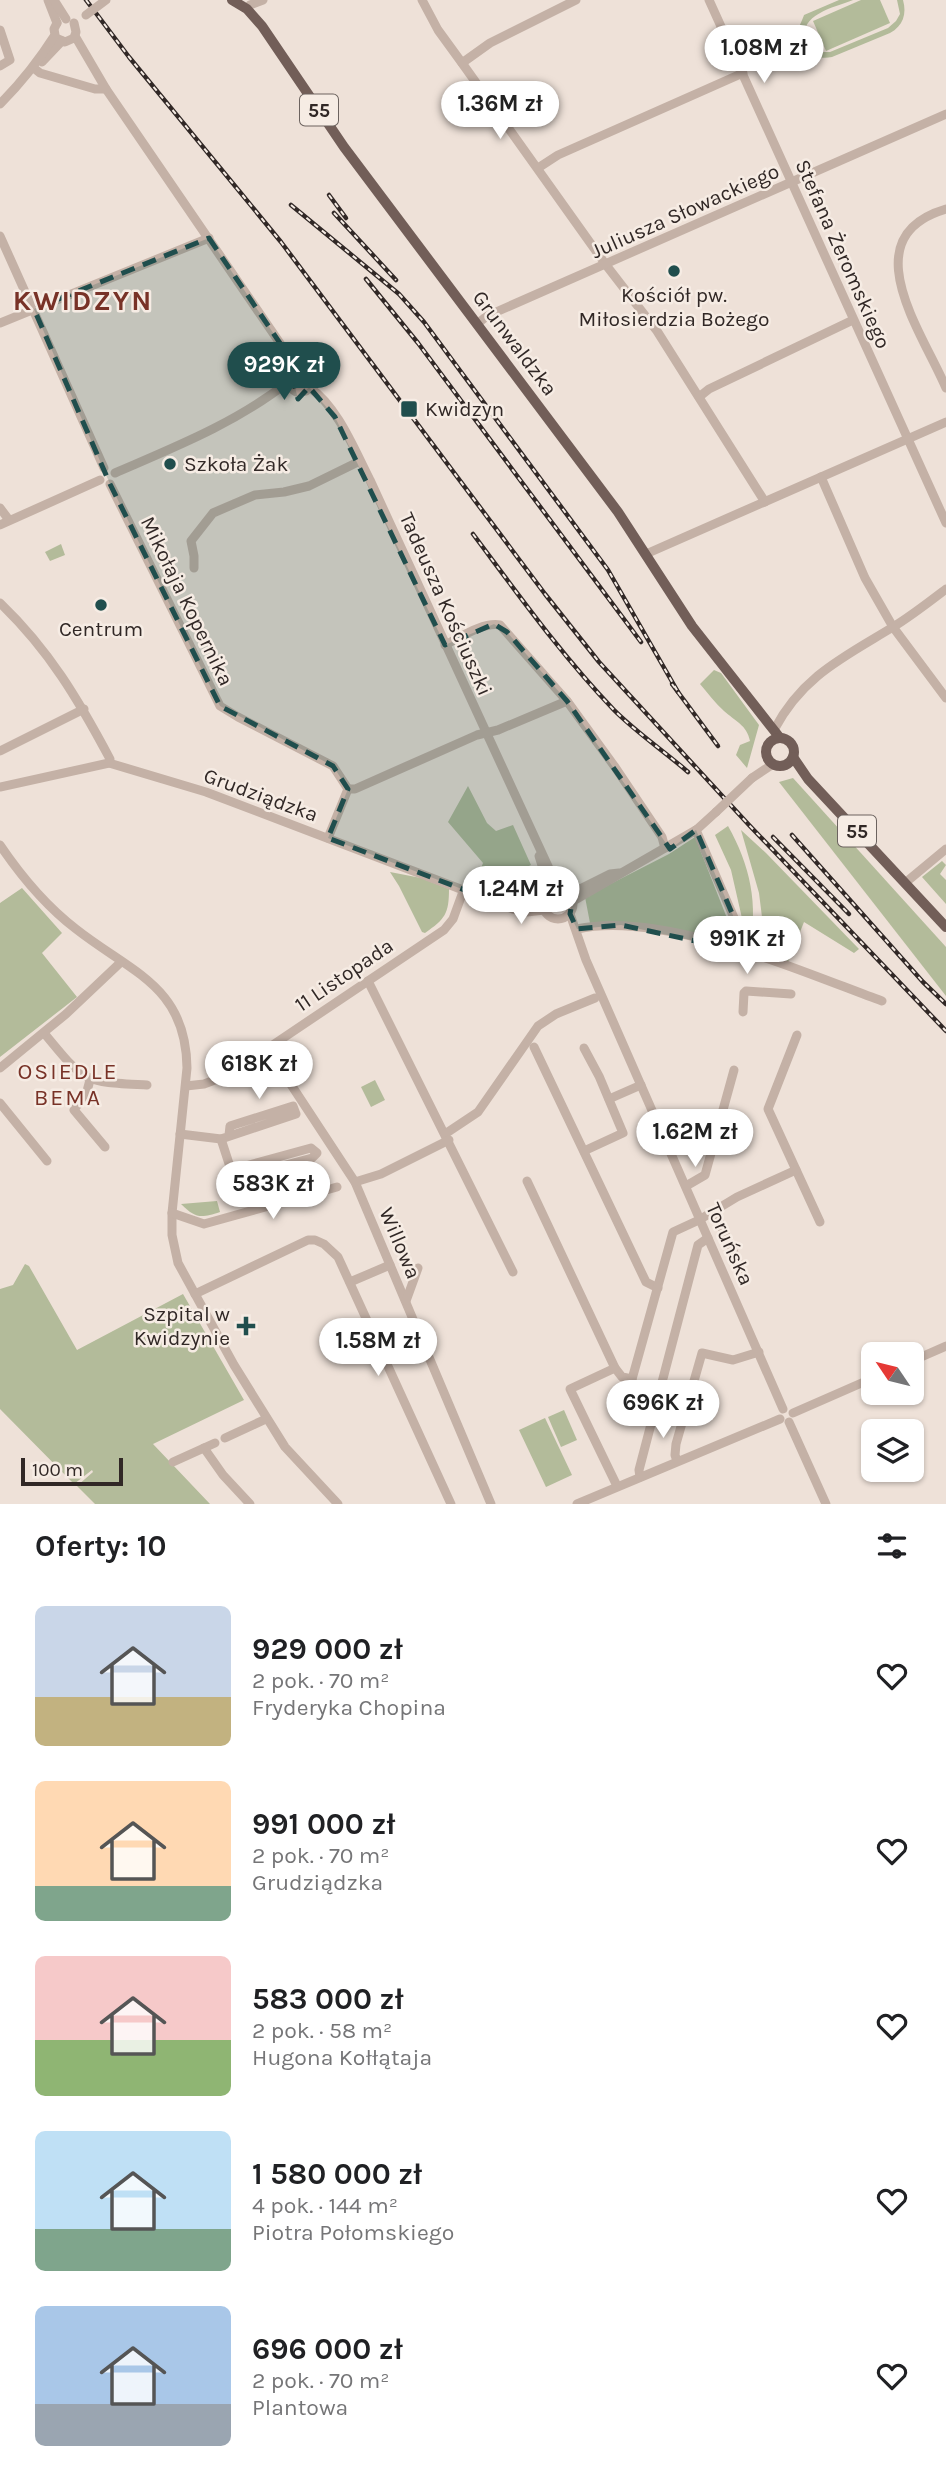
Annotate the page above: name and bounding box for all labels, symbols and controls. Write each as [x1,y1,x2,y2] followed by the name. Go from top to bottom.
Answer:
[692,25,836,85] pin: 1.08M zł
[721,34,807,61] text: 1.08M zł
[428,82,572,141] pin: 1.36M zł
[457,90,543,117] text: 1.36M zł
[300,94,338,125] road number: 55
[790,156,896,352] street label: Stefana Żeromskiego
[587,159,783,263] street label: Juliusza Słowackiego
[666,263,682,279] marker: Kościół pw. Miłosierdzia Bożego
[579,283,769,331] place label: Kościół pw. Miłosierdzia Bożego
[13,284,153,317] district label: KWIDZYN
[468,286,562,400] street label: Grunwaldzka
[219,342,349,402] pin: 929K zł
[243,351,325,378] text: 929K zł
[425,397,504,421] place label: Kwidzyn
[399,399,419,419] marker: Kwidzyn
[184,452,288,476] place label: Szkoła Żak
[162,456,178,472] marker: Szkoła Żak
[395,509,497,699] street label: Tadeusza Kościuszki
[136,513,238,689] street label: Mikołaja Kopernika
[93,597,109,613] marker: Centrum
[59,617,143,641] place label: Centrum
[201,763,321,827] street label: Grudziądzka
[838,816,876,846] road number: 55
[449,866,593,926] pin: 1.24M zł
[478,875,564,902] text: 1.24M zł
[682,916,812,976] pin: 991K zł
[709,925,785,952] text: 991K zł
[290,933,398,1017] street label: 11 Listopada
[194,1042,324,1101] pin: 618K zł
[221,1050,297,1077] text: 618K zł
[18,1058,118,1111] district label: OSIEDLE BEMA
[623,1110,767,1169] pin: 1.62M zł
[652,1118,738,1145] text: 1.62M zł
[208,1162,338,1221] pin: 583K zł
[232,1170,314,1197] text: 583K zł
[701,1199,759,1289] street label: Toruńska
[374,1204,426,1282] street label: Willowa
[134,1302,230,1350] place label: Szpital w Kwidzynie
[236,1316,256,1336] marker: Szpital w Kwidzynie
[306,1318,450,1378] pin: 1.58M zł
[335,1327,421,1354] text: 1.58M zł
[861,1342,924,1405] north arrow
[861,1342,924,1482] map controls
[598,1380,728,1440] pin: 696K zł
[622,1389,704,1416] text: 696K zł
[861,1419,924,1482] button: layers
[21,1455,122,1487] scale bar
[32,1459,83,1481] text: 100 m
[873,1527,911,1565] icon: filters
[35,1528,166,1564] text: Oferty: 10
[252,1631,403,1667] text: 929 000 zł
[91,1634,175,1718] icon: home
[873,1657,911,1695] icon: heart
[252,1667,390,1694] text: 2 pok. · 70 m²
[252,1694,446,1721] text: Fryderyka Chopina
[252,1806,395,1842] text: 991 000 zł
[91,1809,175,1893] icon: home
[873,1832,911,1870] icon: heart
[252,1842,390,1869] text: 2 pok. · 70 m²
[252,1869,383,1896] text: Grudziądzka
[252,1981,404,2017] text: 583 000 zł
[91,1984,175,2068] icon: home
[873,2007,911,2045] icon: heart
[252,2017,392,2044] text: 2 pok. · 58 m²
[252,2044,432,2071] text: Hugona Kołłątaja
[252,2156,422,2192] text: 1 580 000 zł
[91,2159,175,2243] icon: home
[873,2182,911,2220] icon: heart
[252,2192,398,2219] text: 4 pok. · 144 m²
[252,2219,454,2246] text: Piotra Połomskiego
[252,2331,403,2367] text: 696 000 zł
[91,2334,175,2418] icon: home
[873,2357,911,2395] icon: heart
[252,2367,390,2394] text: 2 pok. · 70 m²
[252,2394,348,2421] text: Plantowa

